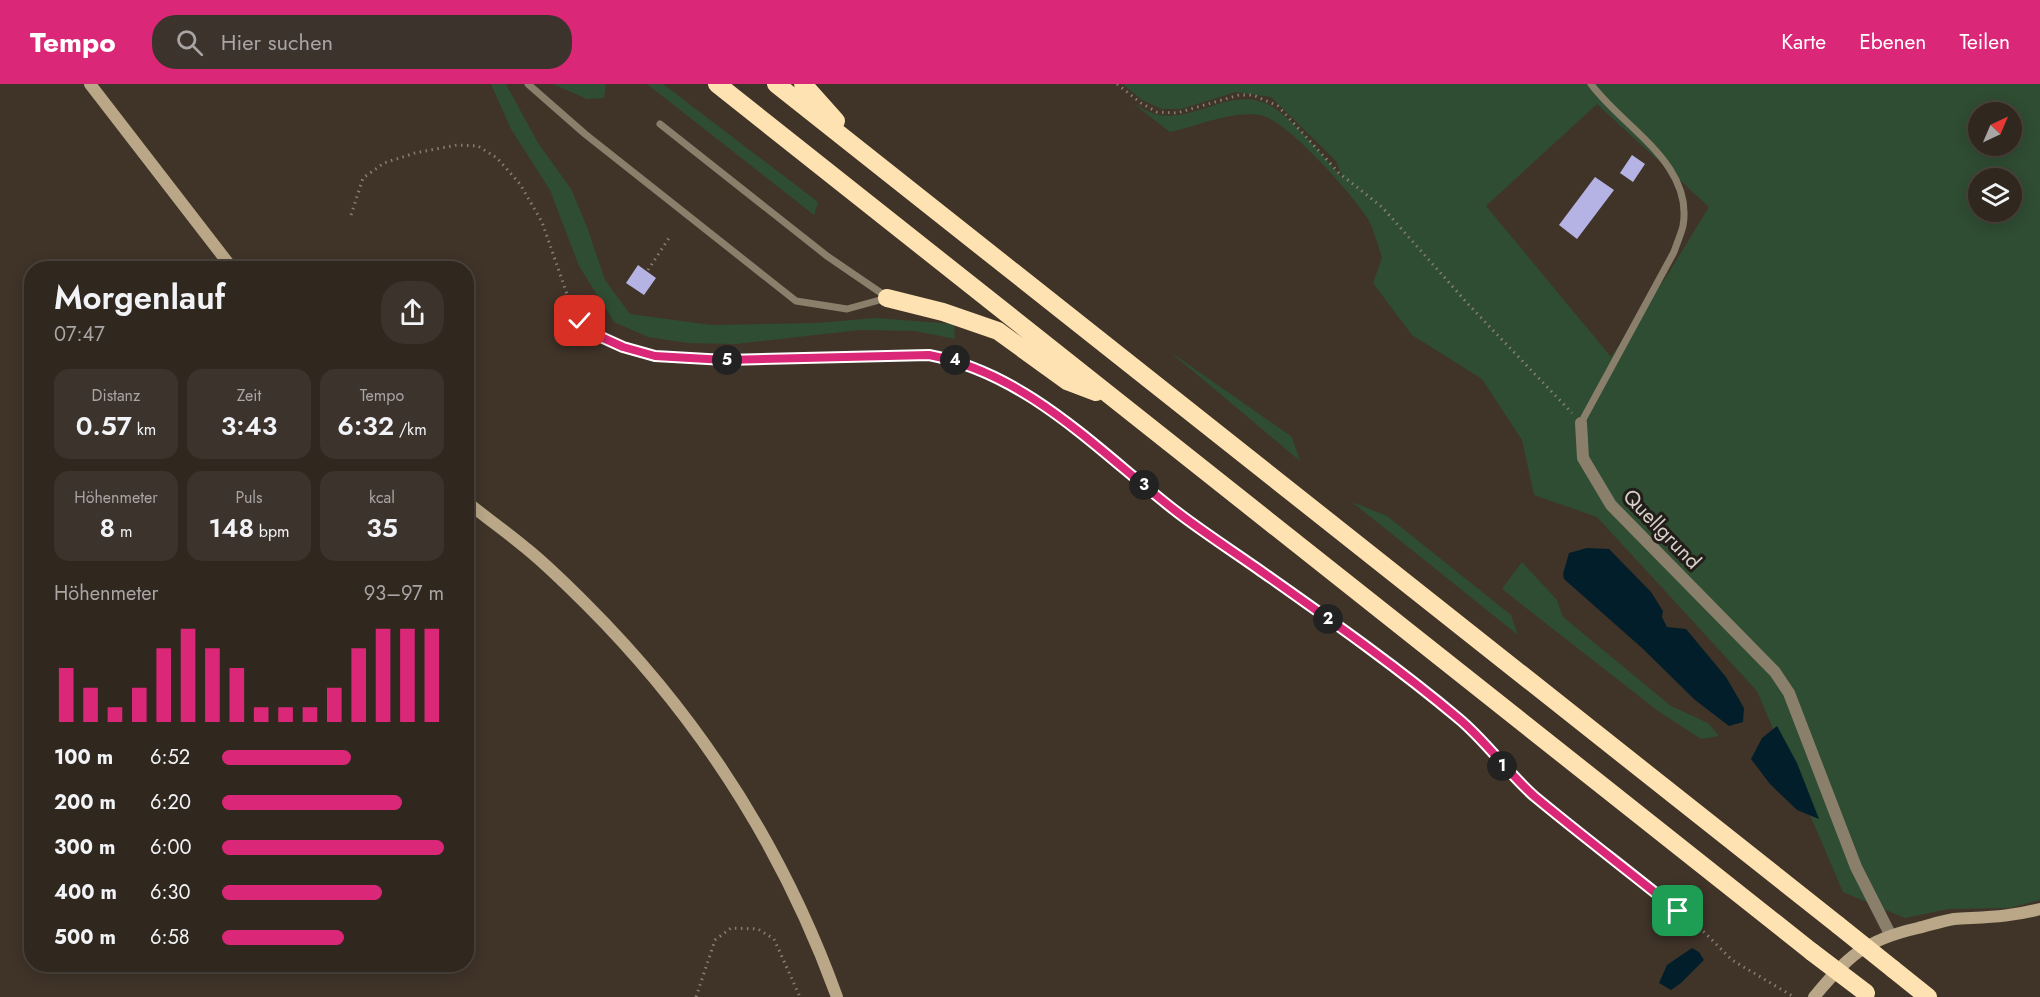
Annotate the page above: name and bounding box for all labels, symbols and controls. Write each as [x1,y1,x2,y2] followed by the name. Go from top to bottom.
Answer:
[152,15,572,69] search box
[30,22,116,63] text: Tempo
[173,26,206,59] icon: search
[221,26,333,58] text: Hier suchen
[1781,27,1826,57] text: Karte
[1859,27,1926,57] text: Ebenen
[1959,27,2010,57] text: Teilen
[1968,102,2022,156] north arrow
[1968,102,2022,222] map controls
[1968,168,2022,222] button: layers
[54,274,225,321] text: Morgenlauf
[381,281,444,344] button: share
[554,295,605,346] pin
[563,304,596,337] icon: check
[54,320,105,349] text: 07:47
[712,345,742,375] pin: 5
[940,345,970,375] pin: 4
[722,348,732,371] text: 5
[949,348,961,371] text: 4
[92,384,140,407] text: Distanz
[237,384,261,407] text: Zeit
[360,384,404,407] text: Tempo
[76,407,132,445] text: 0.57
[221,407,277,445] text: 3:43
[337,407,394,445] text: 6:32
[132,418,156,441] text: km
[394,418,427,441] text: /km
[1129,470,1159,500] pin: 3
[1139,473,1149,496] text: 3
[1616,482,1708,576] street label: Quellgrund
[74,486,158,509] text: Höhenmeter
[236,486,262,509] text: Puls
[369,486,395,509] text: kcal
[100,509,115,547] text: 8
[208,509,254,547] text: 148
[366,509,398,547] text: 35
[115,520,132,543] text: m
[254,520,290,543] text: bpm
[54,579,158,608] text: Höhenmeter
[364,579,444,608] text: 93–97 m
[1313,604,1343,634] pin: 2
[1323,607,1333,630] text: 2
[54,743,113,772] text: 100 m
[150,743,190,772] text: 6:52
[1487,751,1517,781] pin: 1
[1498,754,1506,777] text: 1
[54,788,116,817] text: 200 m
[150,788,191,817] text: 6:20
[54,833,115,862] text: 300 m
[150,833,192,862] text: 6:00
[54,878,117,907] text: 400 m
[150,878,190,907] text: 6:30
[1652,885,1703,936] pin
[1661,894,1694,927] icon: arrive
[54,923,116,952] text: 500 m
[150,923,190,952] text: 6:58

